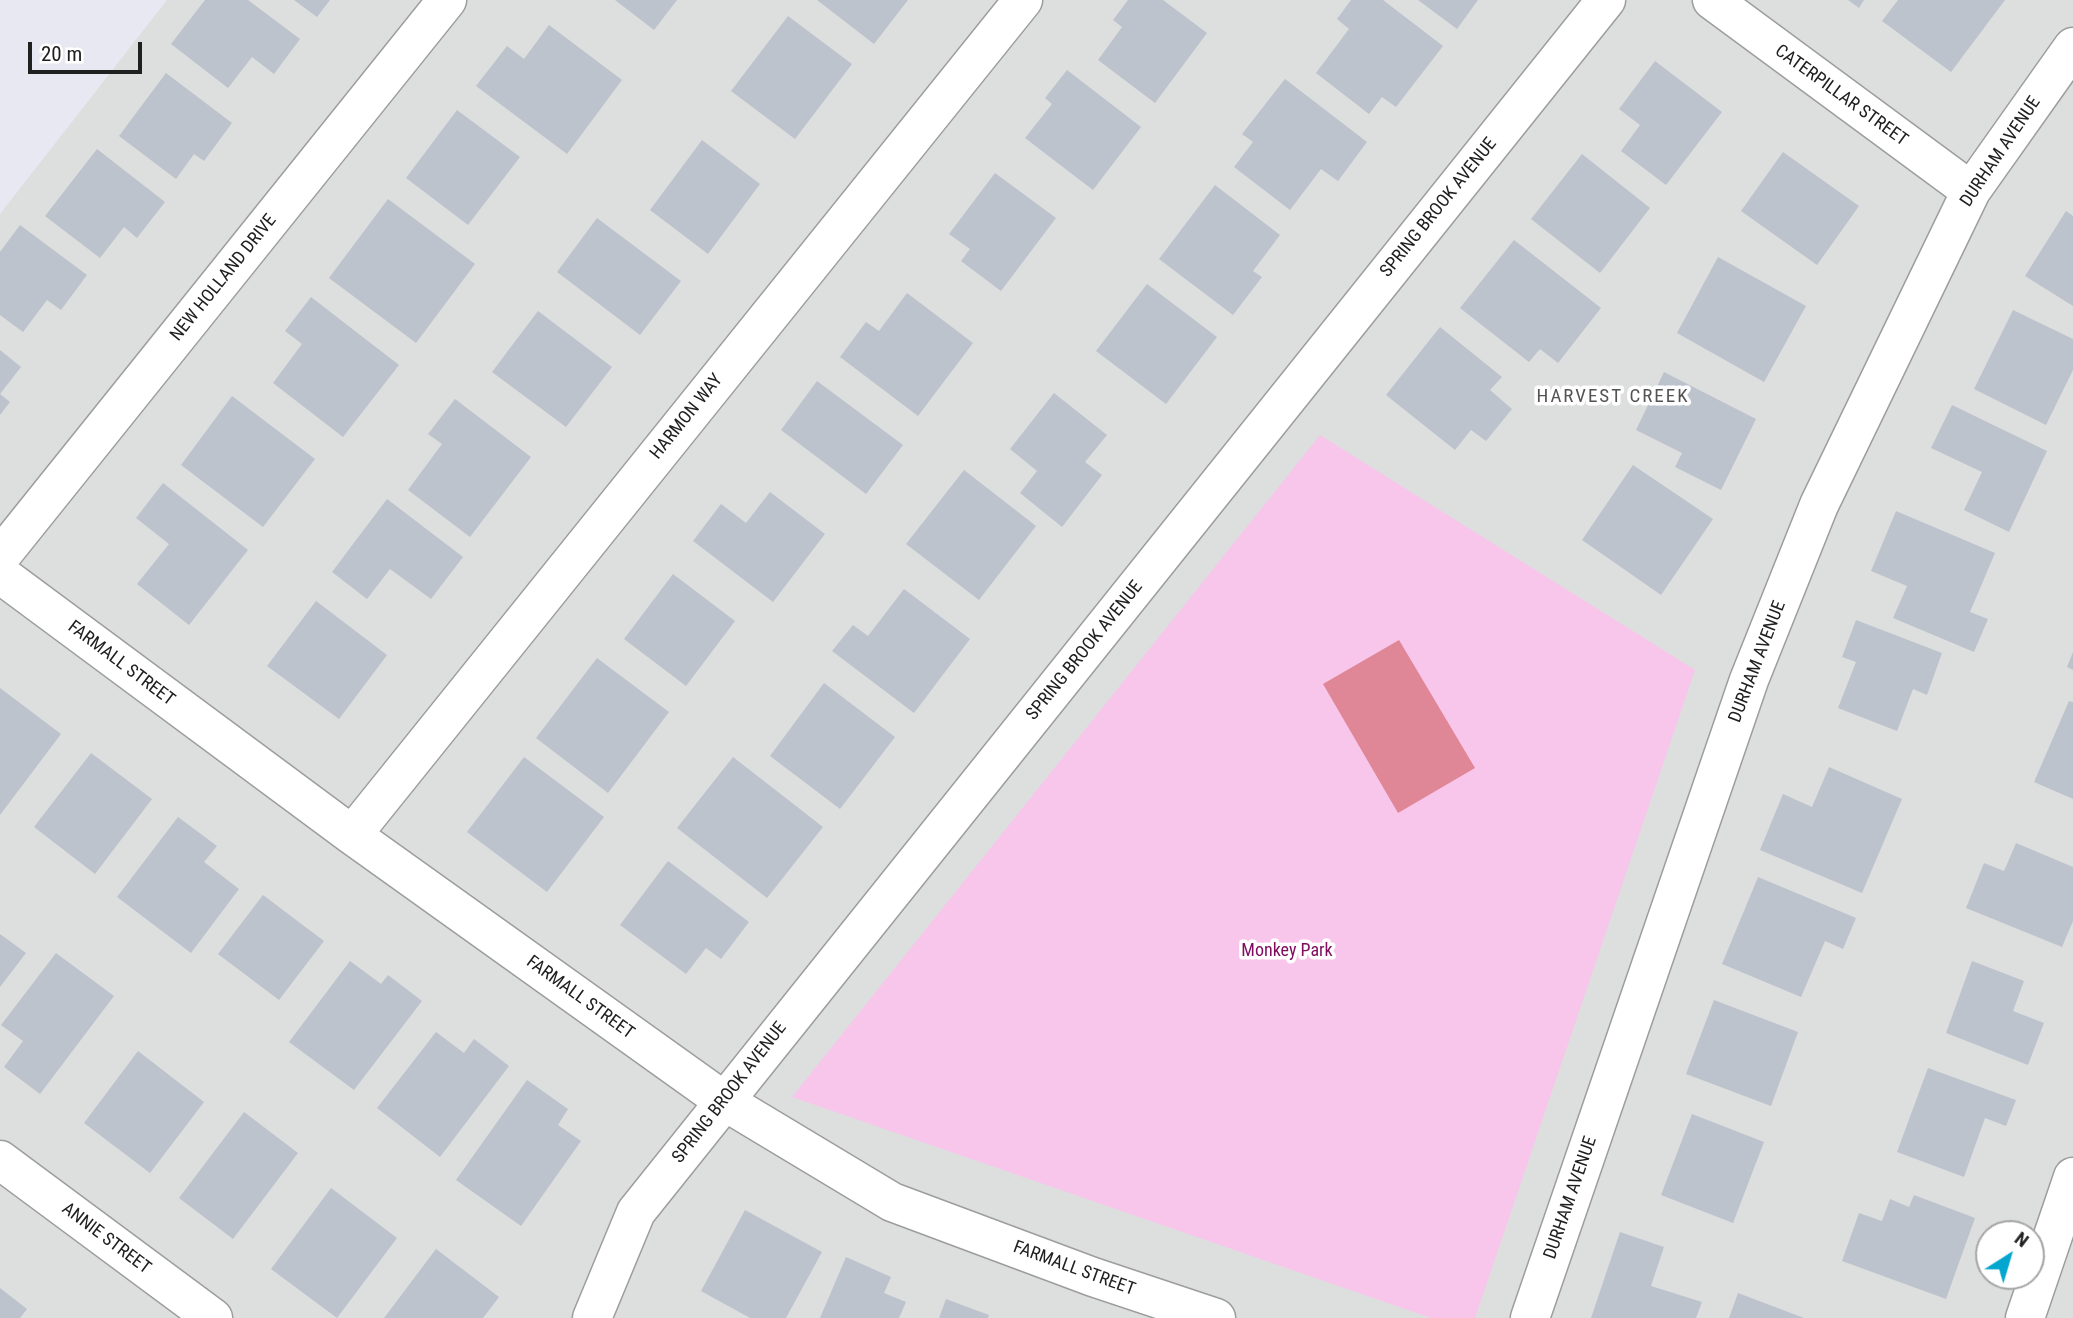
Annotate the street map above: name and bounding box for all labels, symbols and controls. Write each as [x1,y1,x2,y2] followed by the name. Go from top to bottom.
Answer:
[32,28,145,72] scale bar
[1770,41,1912,151] street label: CATERPILLAR STREET
[41,42,82,66] text: 20 m
[1956,93,2046,211] street label: DURHAM AVENUE
[1376,134,1502,282] street label: SPRING BROOK AVENUE
[166,210,282,346] street label: NEW HOLLAND DRIVE
[646,370,728,464] street label: HARMON WAY
[1538,386,1688,408] district label: HARVEST CREEK
[1022,577,1148,725] street label: SPRING BROOK AVENUE
[1725,598,1791,726] street label: DURHAM AVENUE
[63,617,179,711] street label: FARMALL STREET
[1241,940,1333,962] park label: Monkey Park
[522,952,638,1044] street label: FARMALL STREET
[668,1018,792,1168] street label: SPRING BROOK AVENUE
[1540,1134,1602,1262] street label: DURHAM AVENUE
[57,1198,155,1280] street label: ANNIE STREET
[1975,1220,2045,1290] north arrow
[2010,1227,2033,1252] text: N
[1010,1237,1138,1301] street label: FARMALL STREET

